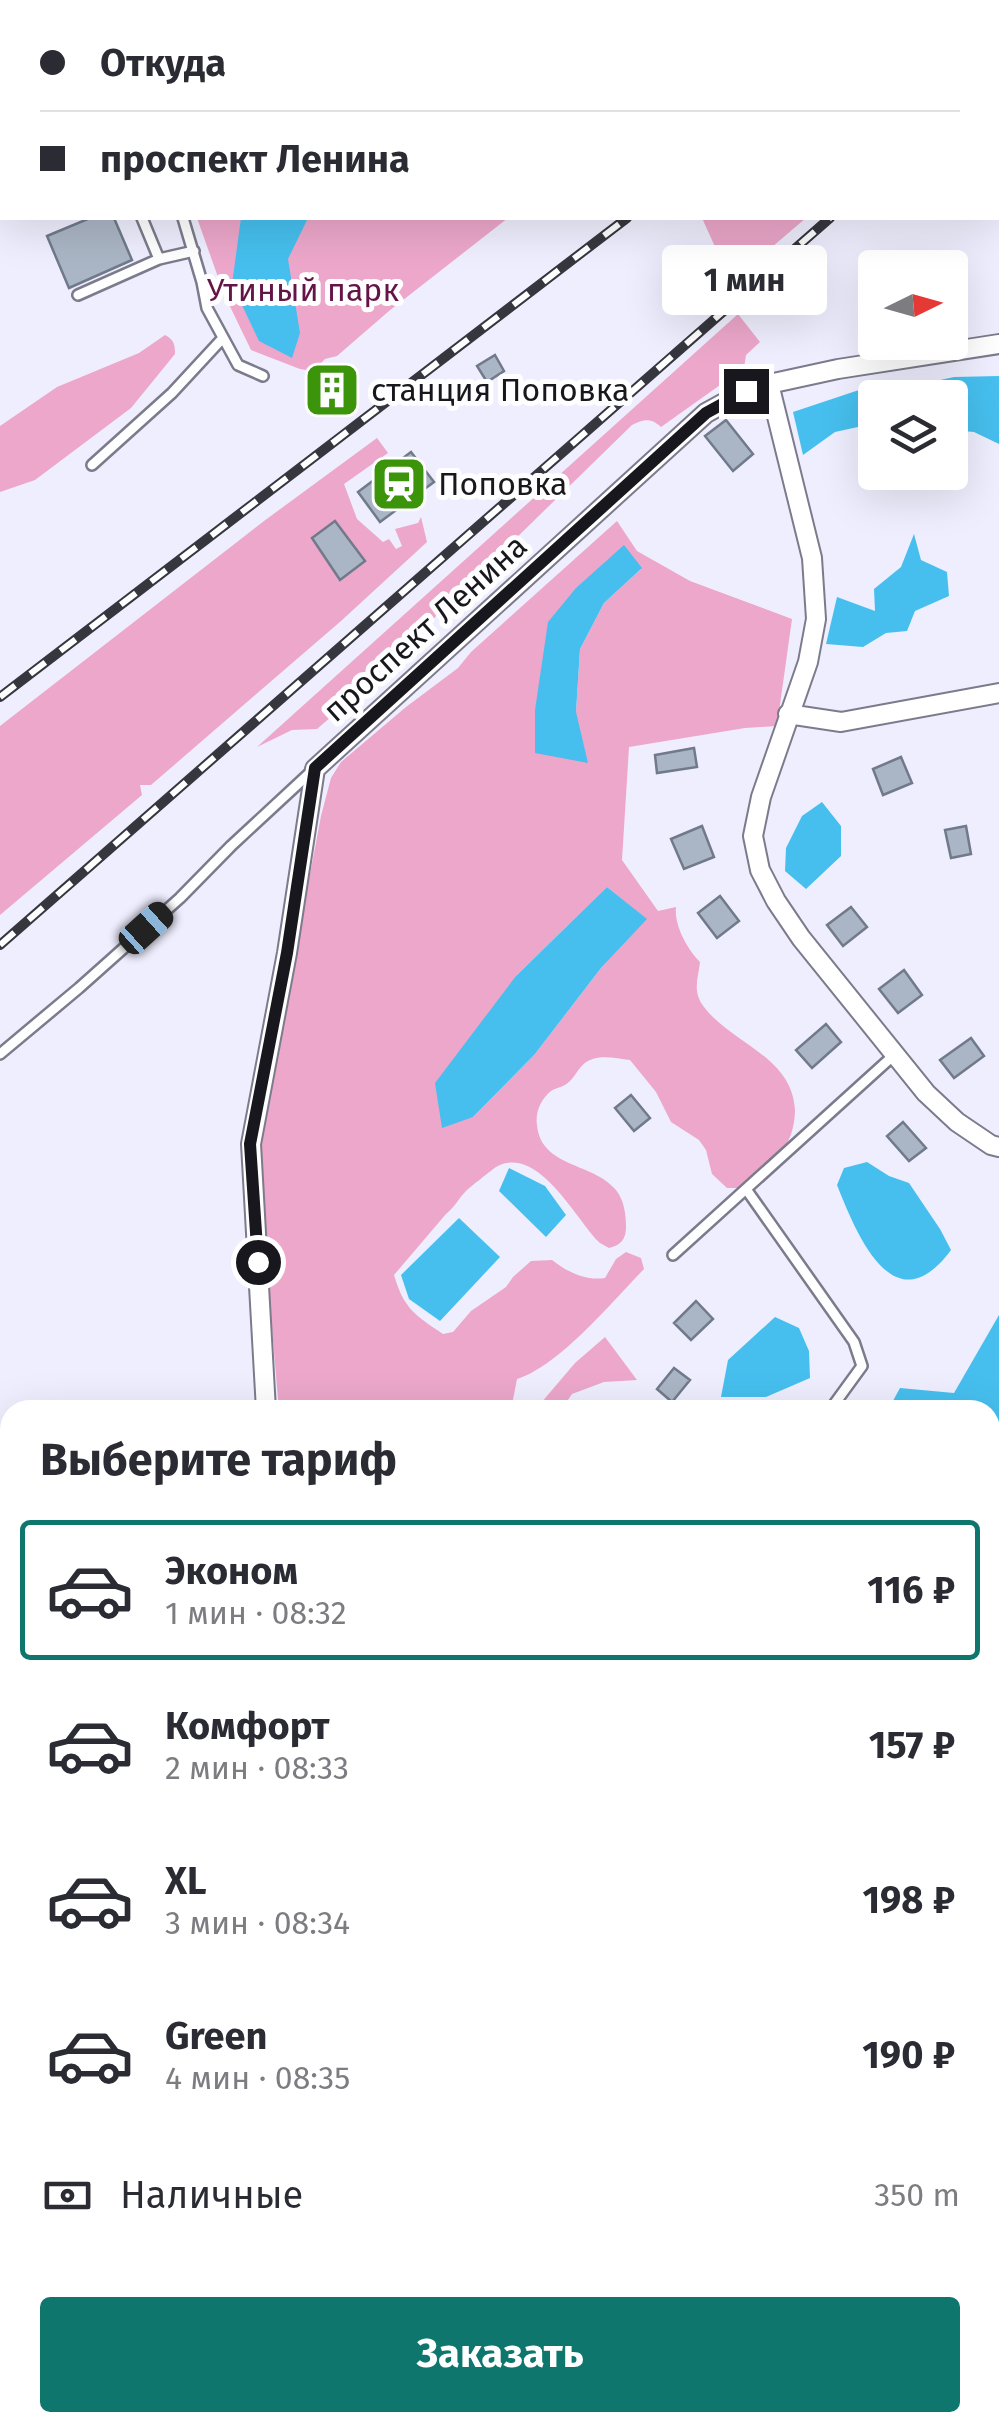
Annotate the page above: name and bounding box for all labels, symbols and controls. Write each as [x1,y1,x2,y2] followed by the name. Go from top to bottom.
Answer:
[100,40,226,86] text: Откуда
[100,136,410,182] text: проспект Ленина
[664,246,828,316] callout: 1 мин
[858,250,968,360] north arrow
[858,250,968,490] map controls
[704,261,785,299] text: 1 мин
[207,271,399,309] park label: Утиный парк
[302,360,362,420] building icon: станция Поповка
[724,369,769,414] route end
[371,371,629,409] place label: станция Поповка
[858,380,968,490] button: layers
[369,454,429,514] station icon: Поповка
[438,465,567,503] place label: Поповка
[315,527,535,729] street label: проспект Ленина
[114,897,178,959] car
[236,1240,281,1285] route start
[40,1433,397,1487] text: Выберите тариф
[45,1545,135,1635] icon: car
[165,1548,298,1594] text: Эконом
[867,1567,955,1613] text: 116 ₽
[165,1594,347,1632] text: 1 мин · 08:32
[45,1700,135,1790] icon: car
[165,1703,329,1749] text: Комфорт
[869,1722,955,1768] text: 157 ₽
[165,1749,349,1787] text: 2 мин · 08:33
[45,1855,135,1945] icon: car
[165,1858,207,1904] text: XL
[862,1877,955,1923] text: 198 ₽
[165,1904,350,1942] text: 3 мин · 08:34
[45,2010,135,2100] icon: car
[165,2013,268,2059] text: Green
[862,2032,955,2078] text: 190 ₽
[165,2059,350,2097] text: 4 мин · 08:35
[40,2168,95,2223] icon: cash
[120,2172,303,2218] text: Наличные
[874,2176,960,2214] text: 350 m
[40,2297,960,2412] button: Заказать

